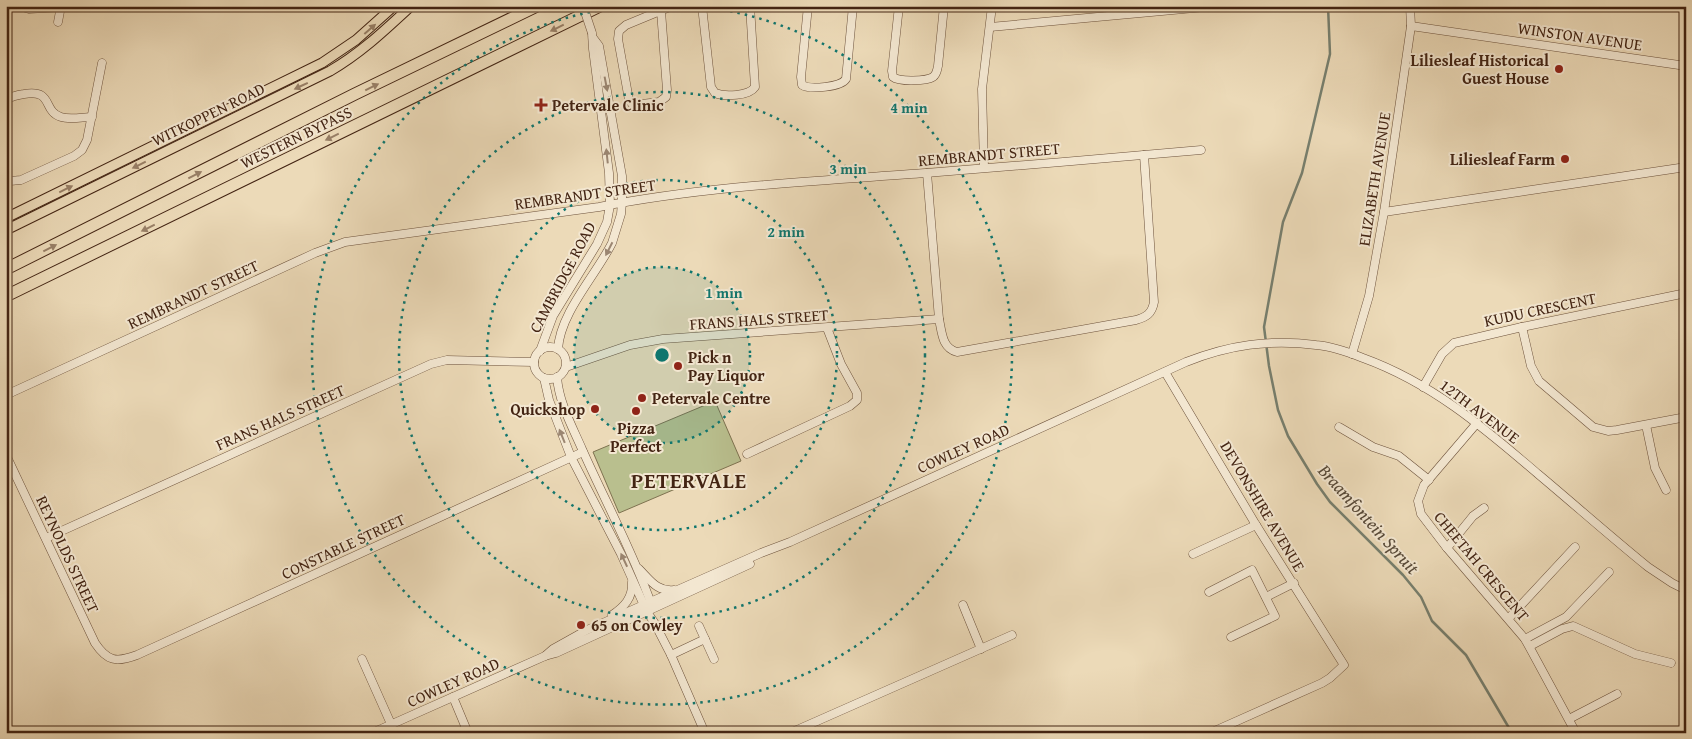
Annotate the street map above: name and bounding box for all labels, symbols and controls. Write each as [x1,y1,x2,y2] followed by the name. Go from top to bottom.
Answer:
[1516,15,1644,57] street label: WINSTON AVENUE
[363,23,376,34] one-way arrow
[550,24,564,32] one-way arrow
[1411,48,1549,90] place label: Liliesleaf Historical Guest House
[1553,63,1565,75] marker: Liliesleaf Historical Guest House
[147,76,269,152] street label: WITKOPPEN ROAD
[602,77,610,92] one-way arrow
[294,82,308,90] one-way arrow
[365,82,379,90] one-way arrow
[552,93,664,117] place label: Petervale Clinic
[890,97,928,118] text: 4 min
[534,98,548,112] marker: Petervale Clinic
[236,100,356,174] street label: WESTERN BYPASS
[1352,110,1396,248] street label: ELIZABETH AVENUE
[325,133,339,141] one-way arrow
[917,136,1061,172] street label: REMBRANDT STREET
[1450,147,1555,171] place label: Liliesleaf Farm
[603,148,611,164] one-way arrow
[1559,153,1571,165] marker: Liliesleaf Farm
[829,158,867,179] text: 3 min
[132,161,147,169] one-way arrow
[188,171,202,179] one-way arrow
[513,172,657,216] street label: REMBRANDT STREET
[59,185,73,193] one-way arrow
[523,217,602,337] street label: CAMBRIDGE ROAD
[767,221,805,242] text: 2 min
[140,224,155,232] one-way arrow
[605,242,613,256] one-way arrow
[43,244,57,252] one-way arrow
[123,253,263,335] street label: REMBRANDT STREET
[705,282,743,303] text: 1 min
[1482,285,1598,333] street label: KUDU CRESCENT
[689,302,829,336] street label: FRANS HALS STREET
[688,345,765,387] place label: Pick n Pay Liquor
[653,346,671,364] centre of rings
[672,360,684,372] marker: Pick n Pay Liquor
[1435,373,1525,449] street label: 12TH AVENUE
[212,378,348,456] street label: FRANS HALS STREET
[652,386,770,410] place label: Petervale Centre
[636,392,648,404] marker: Petervale Centre
[511,397,585,421] place label: Quickshop
[589,403,601,415] marker: Quickshop
[630,405,642,417] marker: Pizza Perfect
[610,416,662,458] place label: Pizza Perfect
[913,417,1013,479] street label: COWLEY ROAD
[558,429,566,443] one-way arrow
[1215,436,1311,576] street label: DEVONSHIRE AVENUE
[1311,457,1426,580] water label: Braamfontein Spruit
[631,465,747,496] district label: PETERVALE
[30,491,106,617] street label: REYNOLDS STREET
[1429,506,1535,626] street label: CHEETAH CRESCENT
[277,507,409,585] street label: CONSTABLE STREET
[619,553,627,567] one-way arrow
[591,613,683,637] place label: 65 on Cowley
[575,619,587,631] marker: 65 on Cowley
[403,651,503,713] street label: COWLEY ROAD

